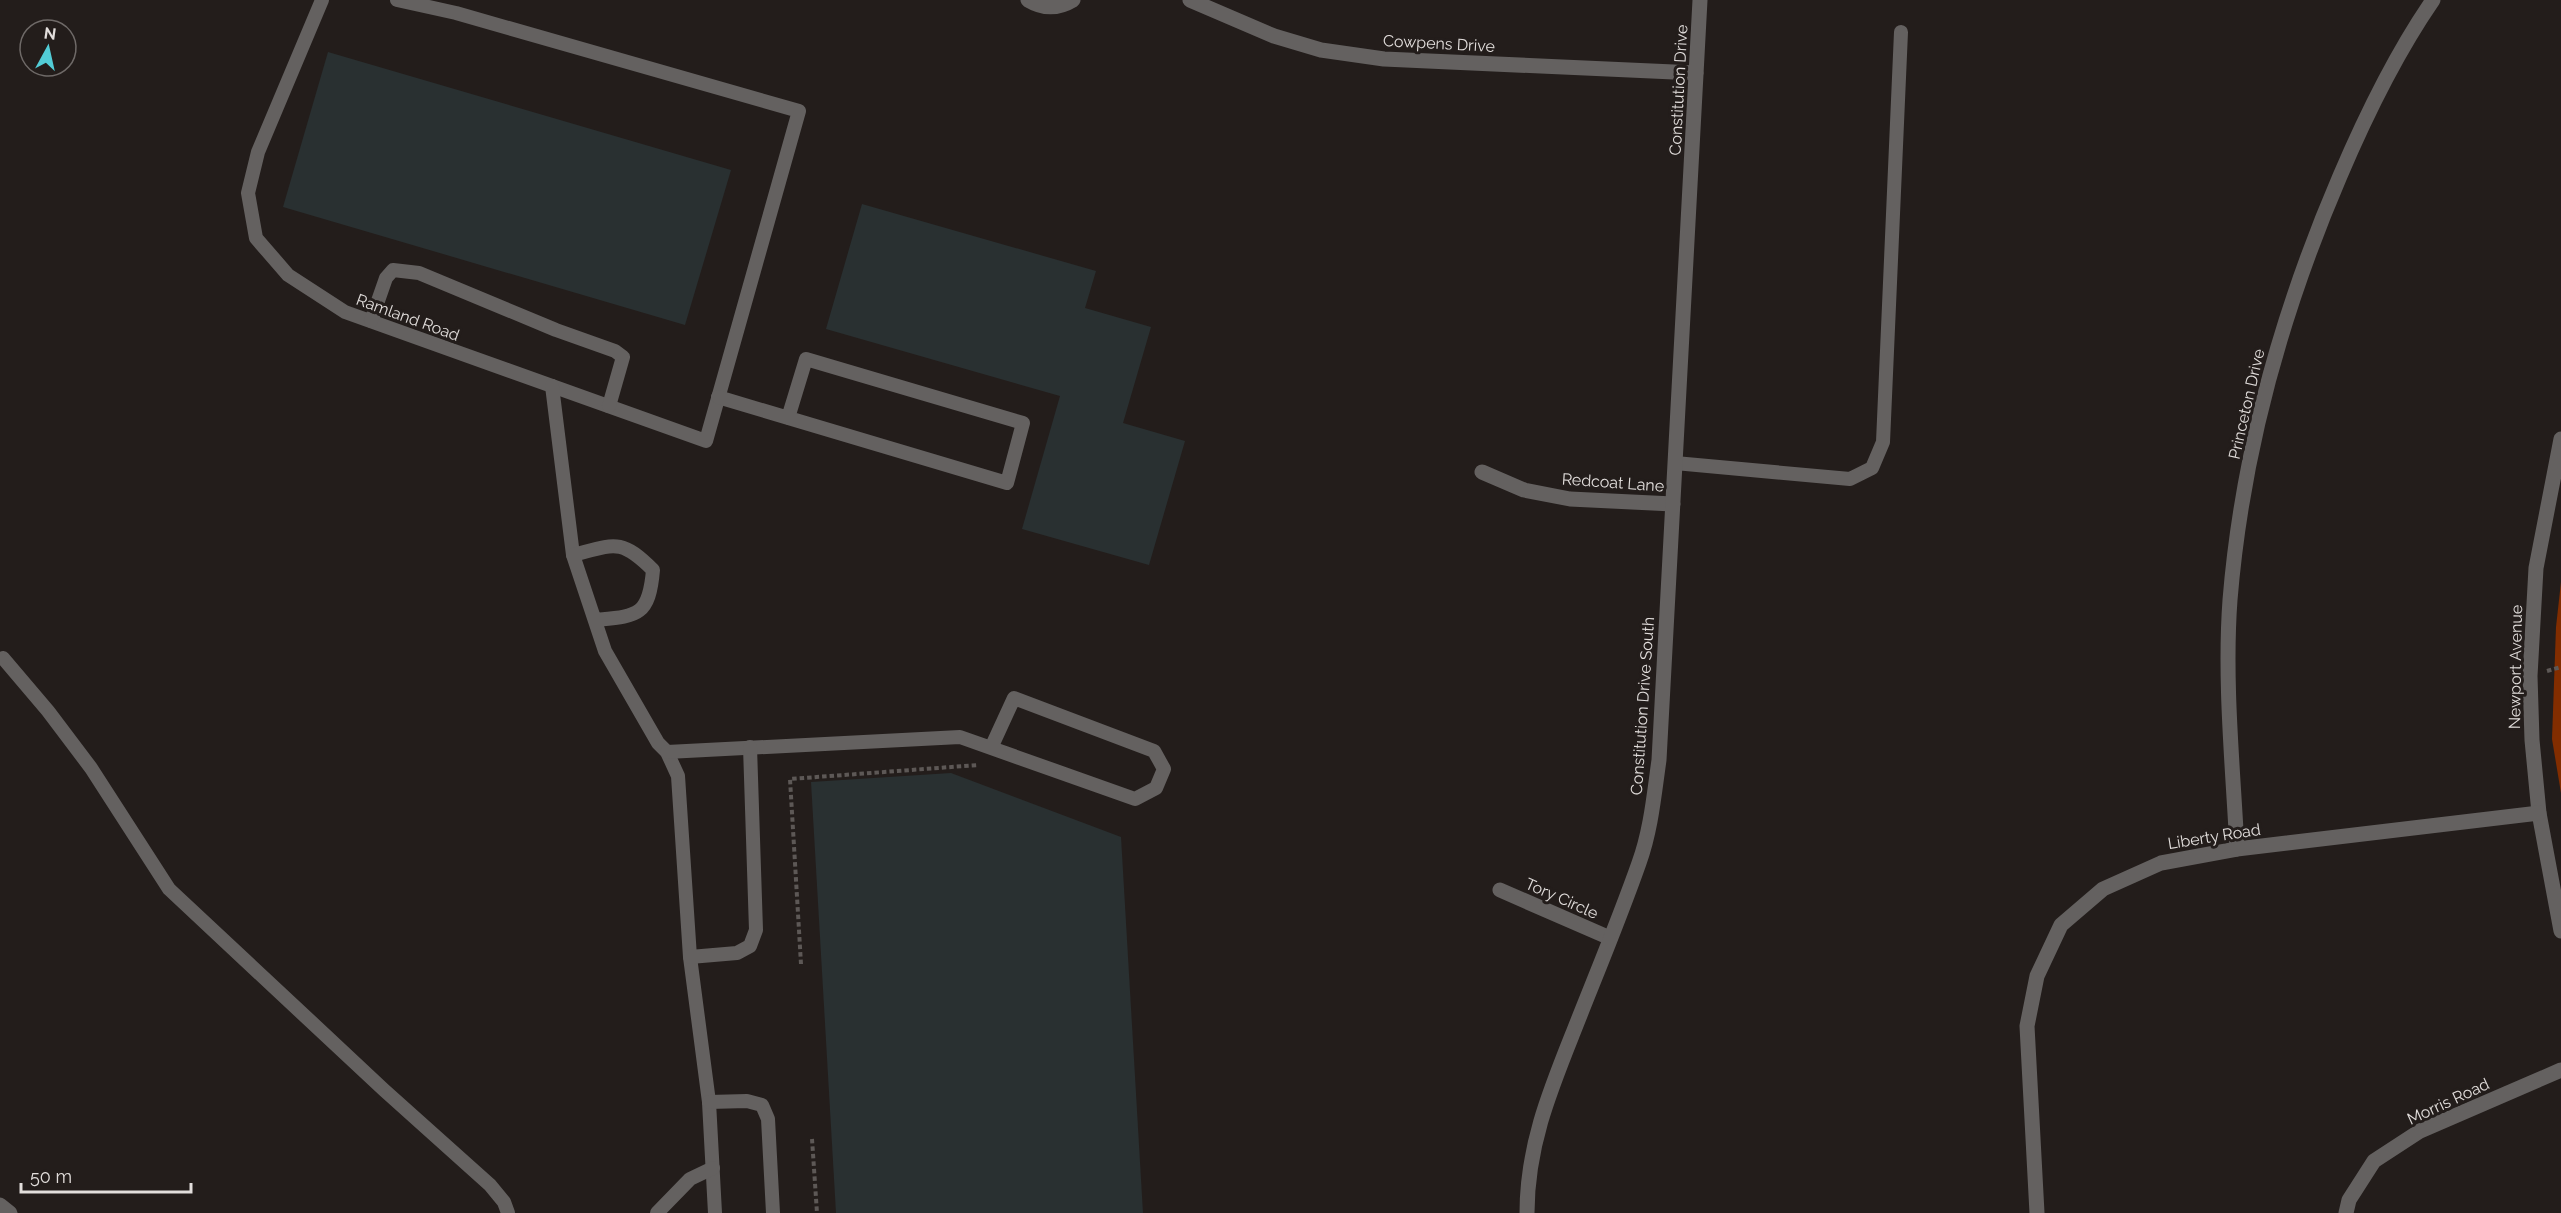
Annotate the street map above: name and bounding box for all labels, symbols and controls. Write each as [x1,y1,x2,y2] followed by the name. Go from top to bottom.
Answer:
[18,18,78,78] north arrow
[43,23,57,44] text: N
[1666,24,1691,156] street label: Constitution Drive
[1383,31,1495,56] street label: Cowpens Drive
[354,290,462,345] street label: Ramland Road
[2225,347,2268,461] street label: Princeton Drive
[1561,469,1665,496] street label: Redcoat Lane
[2505,605,2526,729] street label: Newport Avenue
[1627,616,1658,796] street label: Constitution Drive South
[2166,820,2262,853] street label: Liberty Road
[1522,874,1601,923] street label: Tory Circle
[2404,1074,2492,1129] street label: Morris Road
[21,1156,190,1194] scale bar
[30,1166,72,1187] text: 50 m

